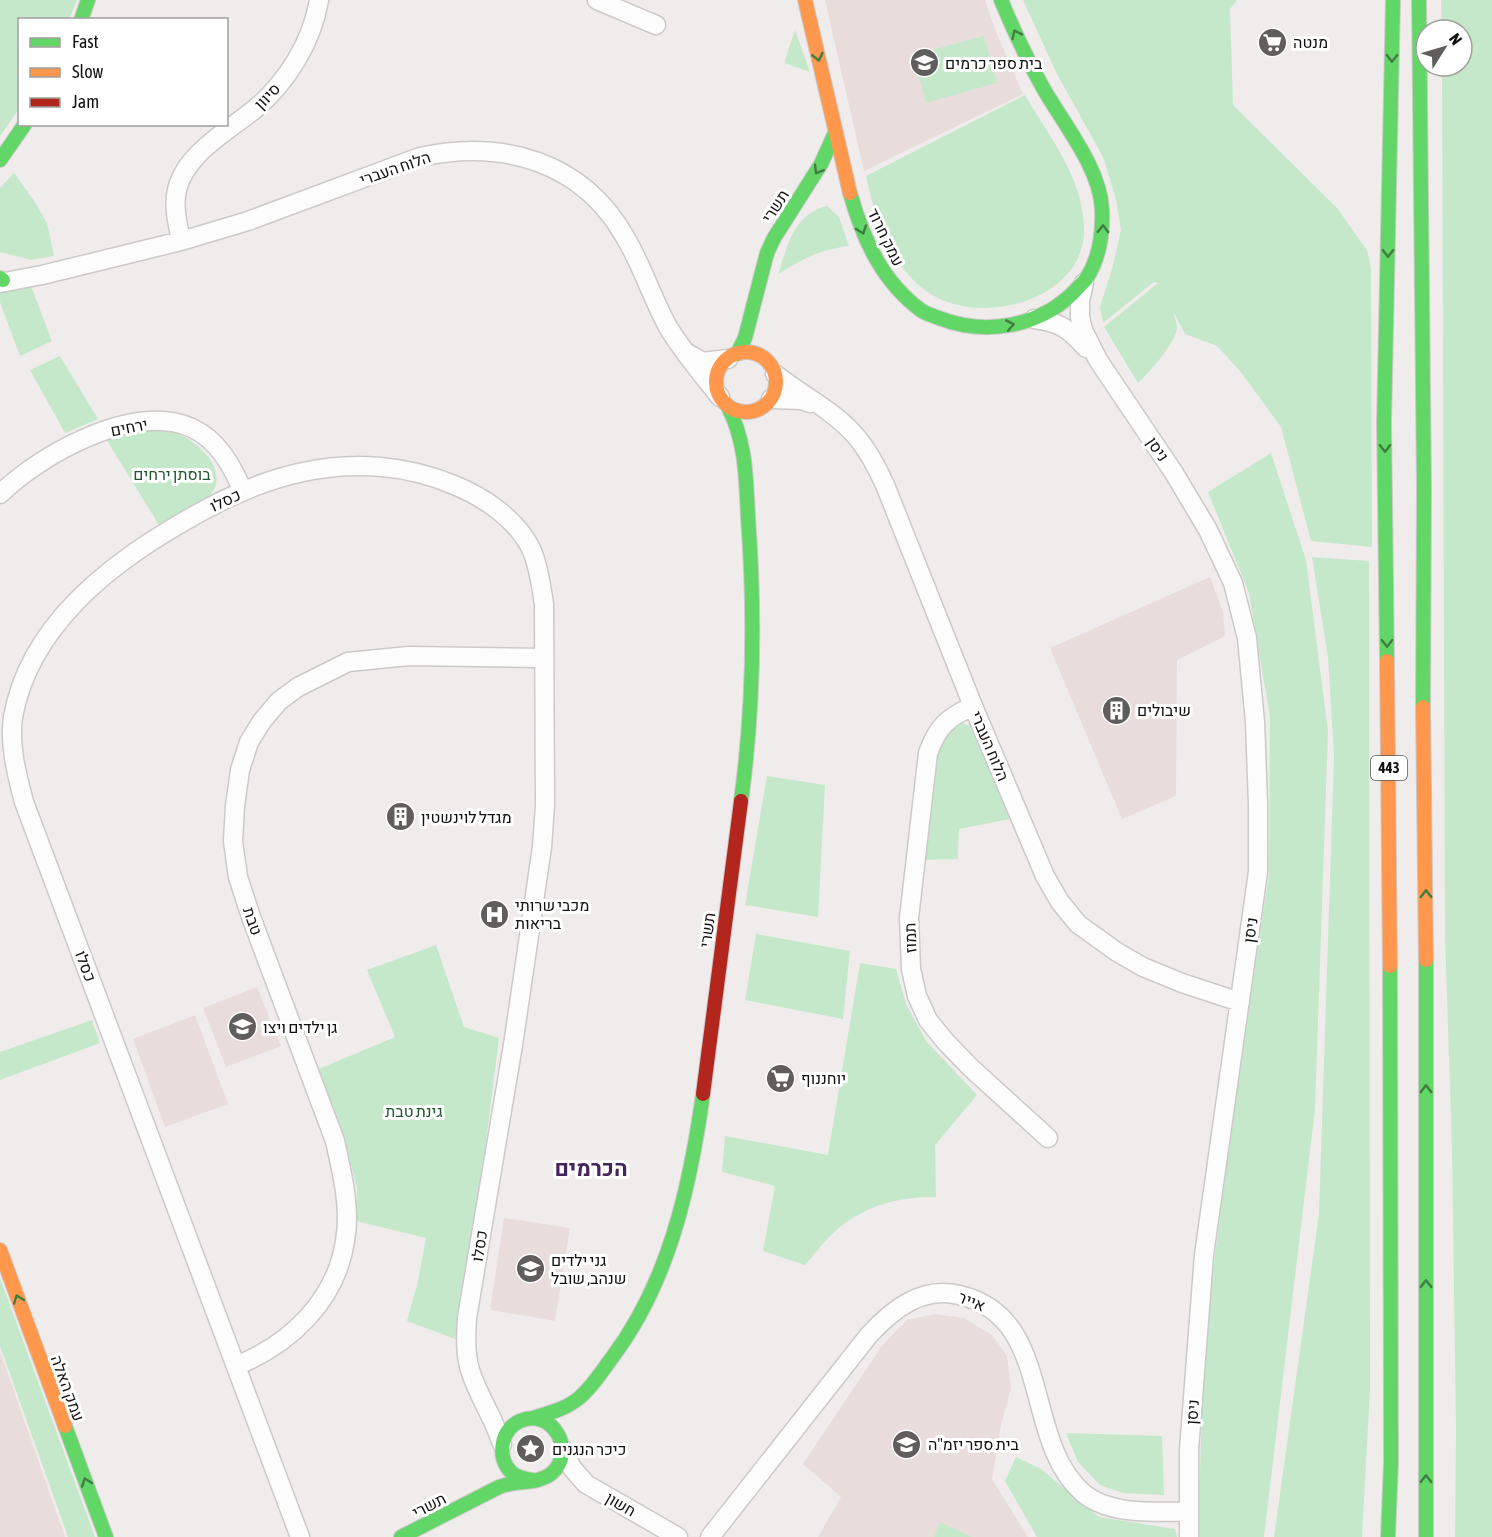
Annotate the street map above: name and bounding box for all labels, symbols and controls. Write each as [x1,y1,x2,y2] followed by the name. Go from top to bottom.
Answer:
[18,18,228,126] legend
[1414,18,1474,78] north arrow
[1256,26,1288,58] supermarket icon: מנטה
[1012,30,1024,41] one-way arrow
[1446,30,1466,48] text: N
[72,31,99,52] text: Fast
[1293,33,1328,51] place label: מנטה
[908,47,940,79] school or university icon: בית ספר כרמים
[811,52,824,62] one-way arrow
[945,54,1043,72] place label: בית ספר כרמים
[1386,54,1398,63] one-way arrow
[72,61,103,82] text: Slow
[250,79,284,113] street label: סיוון
[72,91,99,112] text: Jam
[357,147,433,189] street label: הלוח העברי
[813,164,825,174] one-way arrow
[758,186,792,226] street label: תשרי
[864,205,908,269] street label: עמק חרוד
[854,224,867,235] one-way arrow
[1097,224,1109,233] one-way arrow
[1382,249,1394,258] one-way arrow
[1005,319,1015,332] one-way arrow
[109,415,149,439] street label: ירחים
[1143,433,1173,465] street label: ניסן
[1379,444,1391,453] one-way arrow
[133,465,211,483] park label: בוסתן ירחים
[207,485,243,515] street label: כסלו
[1381,639,1393,648] one-way arrow
[1100,694,1132,726] building icon: שיבולים
[1137,701,1191,719] place label: שיבולים
[967,708,1013,784] street label: הלוח העברי
[1371,756,1407,780] road number: 443
[384,801,416,833] building icon: מגדל לוינשטין
[421,808,512,826] place label: מגדל לוינשטין
[1420,889,1432,898] one-way arrow
[515,896,589,932] place label: מכבי שרותי בריאות
[478,898,510,930] hospital icon: מכבי שרותי בריאות
[240,905,266,937] street label: טבת
[696,911,718,949] street label: תשרי
[1239,916,1261,944] street label: ניסן
[900,922,920,954] street label: תמוז
[72,948,100,984] street label: כסלו
[226,1011,258,1043] school or university icon: גן ילדים ויצו
[263,1018,338,1036] place label: גן ילדים ויצו
[764,1062,796,1094] supermarket icon: יוחננוף
[801,1069,846,1087] place label: יוחננוף
[1420,1084,1432,1093] one-way arrow
[385,1102,443,1120] park label: גינת טבת
[554,1155,628,1181] district label: הכרמים
[468,1229,490,1263] street label: כסלו
[551,1251,626,1287] place label: גני ילדים שנהב, שובל
[514,1253,546,1285] school or university icon: גני ילדים שנהב, שובל
[1420,1279,1432,1288] one-way arrow
[956,1287,988,1315] street label: אייר
[13,1294,26,1305] one-way arrow
[48,1353,88,1423] street label: עמק האלה
[1182,1399,1202,1425] street label: ניסן
[891,1428,923,1460] school or university icon: בית ספר יזמ"ה
[515,1433,547,1465] place icon: כיכר הנגנים
[928,1435,1020,1453] place label: בית ספר יזמ"ה
[552,1440,626,1458] place label: כיכר הנגנים
[1420,1474,1433,1483] one-way arrow
[80,1477,93,1488] one-way arrow
[603,1488,639,1520] street label: חשון
[409,1489,449,1521] street label: תשרי

